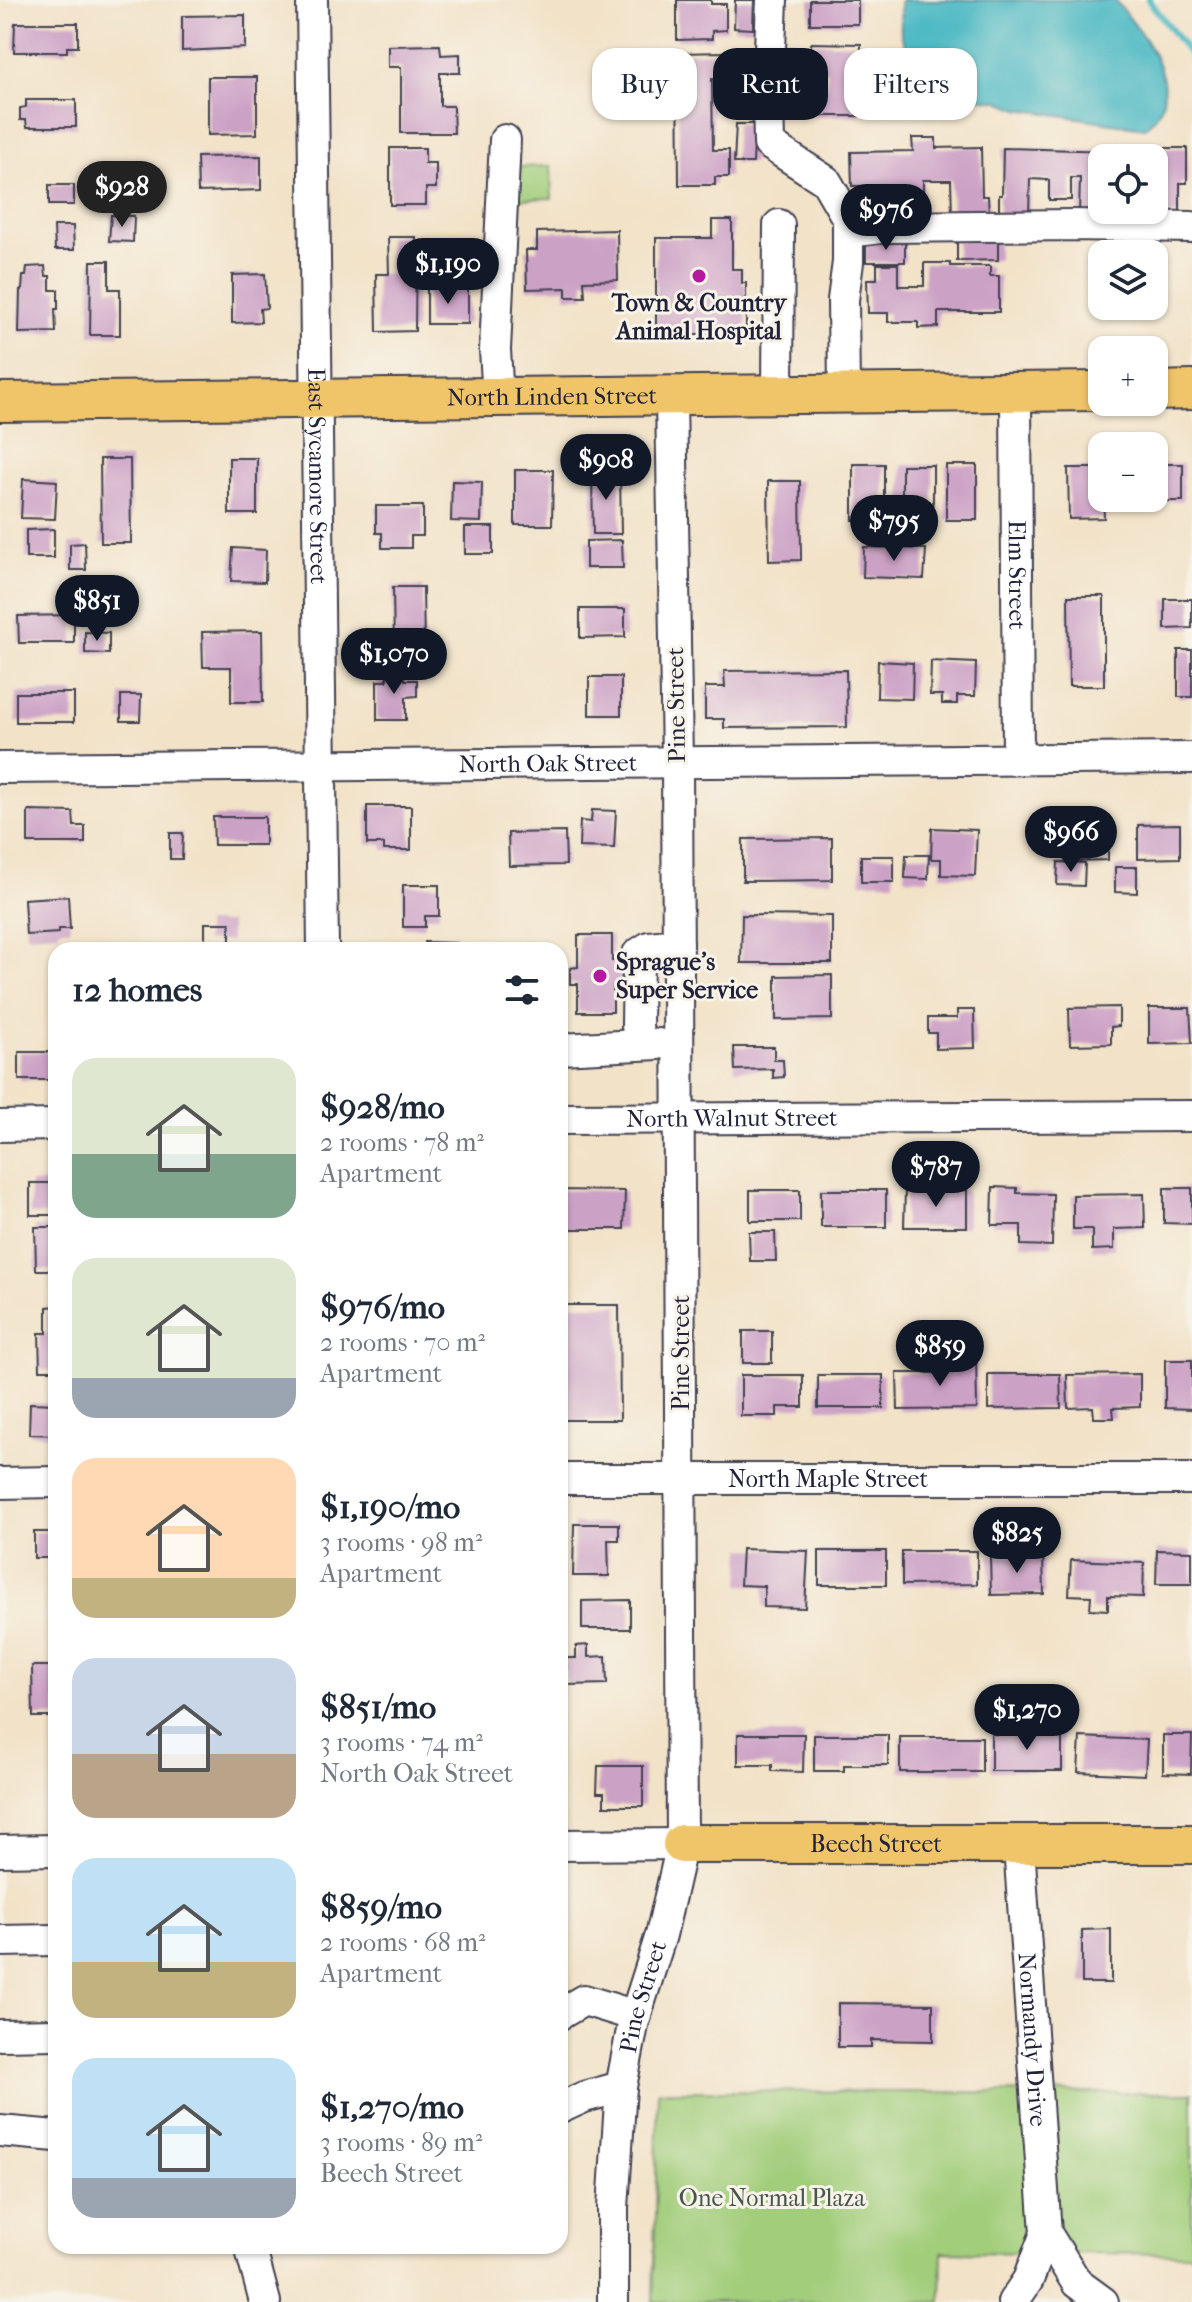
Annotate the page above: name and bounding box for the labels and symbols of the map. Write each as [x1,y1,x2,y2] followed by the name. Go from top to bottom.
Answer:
[75,161,169,229] pin: $928
[839,184,933,252] pin: $976
[383,238,513,306] pin: $1,190
[690,267,708,285] marker: Town & Country Animal Hospital
[611,289,787,345] place label: Town & Country Animal Hospital
[302,367,333,585] street label: East Sycamore Street
[447,381,658,412] street label: North Linden Street
[559,434,653,502] pin: $908
[847,495,941,563] pin: $795
[1003,520,1031,630] street label: Elm Street
[50,575,144,643] pin: $851
[329,628,459,696] pin: $1,070
[661,646,691,763] street label: Pine Street
[459,749,638,778] street label: North Oak Street
[1024,806,1118,874] pin: $966
[616,948,758,1004] place label: Sprague's Super Service
[591,967,609,985] marker: Sprague's Super Service
[626,1104,838,1133] street label: North Walnut Street
[889,1141,983,1209] pin: $787
[667,1295,695,1411] street label: Pine Street
[893,1320,987,1388] pin: $859
[728,1465,928,1493] street label: North Maple Street
[970,1507,1064,1575] pin: $825
[962,1684,1092,1752] pin: $1,270
[810,1830,942,1858] street label: Beech Street
[614,1937,672,2055] street label: Pine Street
[1012,1952,1053,2128] street label: Normandy Drive
[679,2184,866,2212] park label: One Normal Plaza

